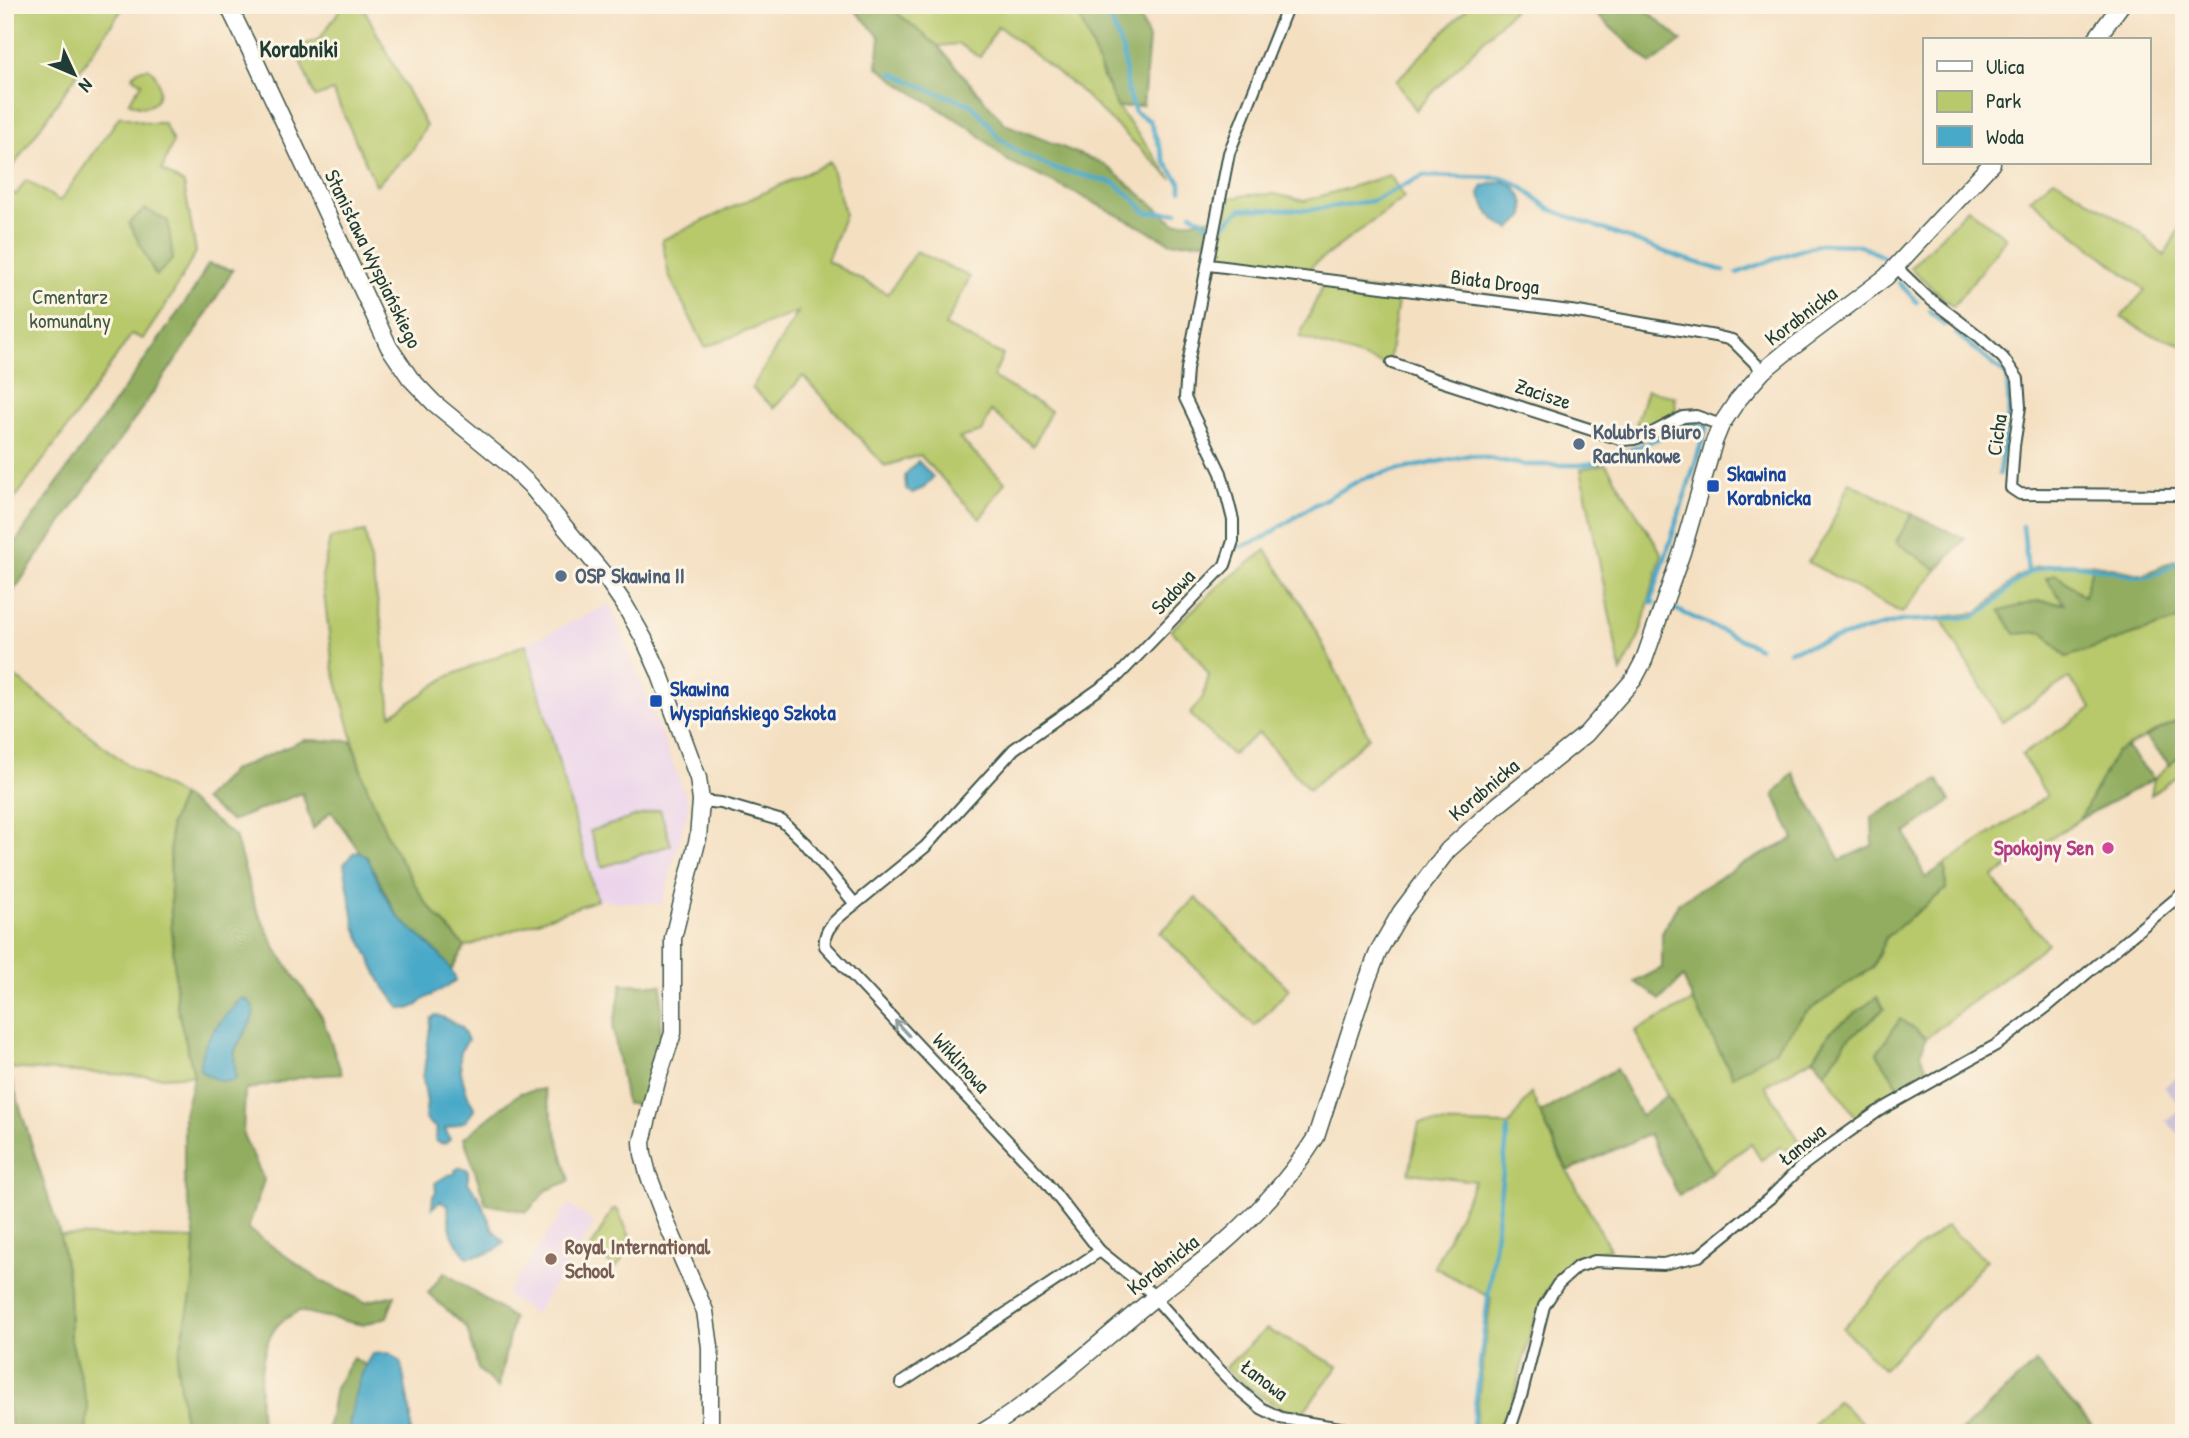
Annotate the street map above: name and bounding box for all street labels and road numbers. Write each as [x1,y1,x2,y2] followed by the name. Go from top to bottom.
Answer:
[318,165,429,353] street label: Stanisława Wyspiańskiego
[1449,262,1541,301] street label: Biała Droga
[1759,279,1843,352] street label: Korabnicka
[1511,371,1575,416] street label: Zacisze
[1979,412,2014,457] street label: Cicha
[1144,563,1201,621] street label: Sadowa
[1442,752,1525,828] street label: Korabnicka
[926,1026,997,1099] street label: Wiklinowa
[1772,1116,1832,1173] street label: Łanowa
[1121,1227,1205,1302] street label: Korabnicka
[1234,1352,1294,1407] street label: Łanowa

